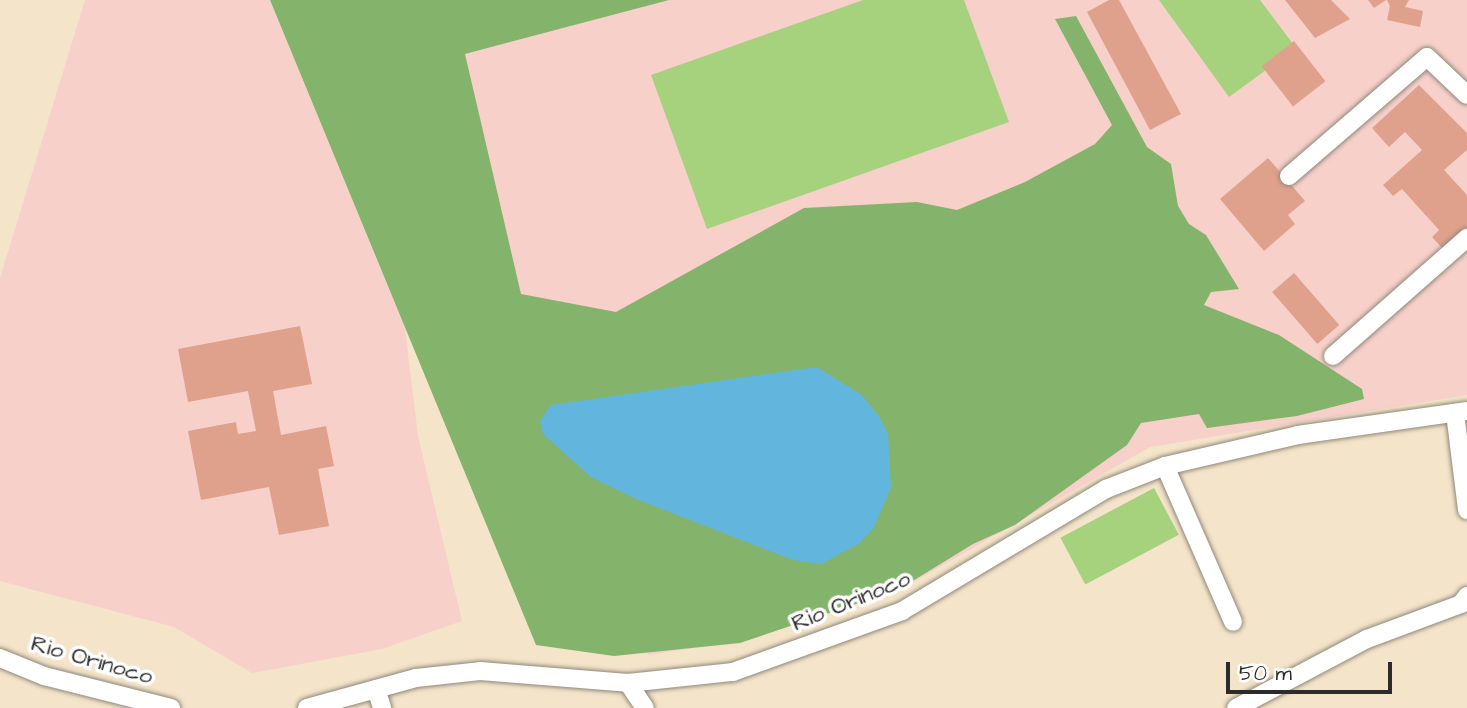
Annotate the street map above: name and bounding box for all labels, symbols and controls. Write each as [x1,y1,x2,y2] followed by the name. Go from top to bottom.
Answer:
[788,565,914,637] street label: Rio Orinoco
[28,629,156,691] street label: Rio Orinoco
[1229,648,1395,692] scale bar
[1239,659,1292,688] text: 50 m

